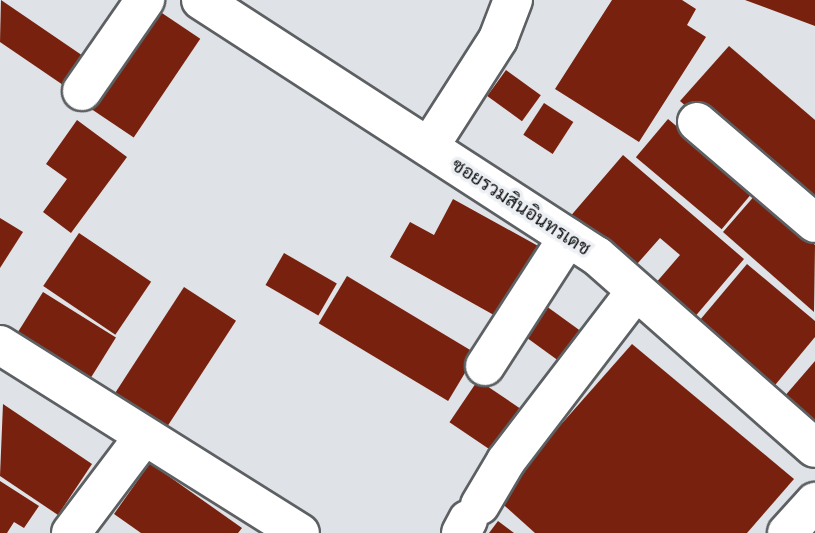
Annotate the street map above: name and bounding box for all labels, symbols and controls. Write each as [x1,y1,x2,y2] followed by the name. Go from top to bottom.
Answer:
[447,154,595,260] street label: ซอยรวมสินอินทรเดช

